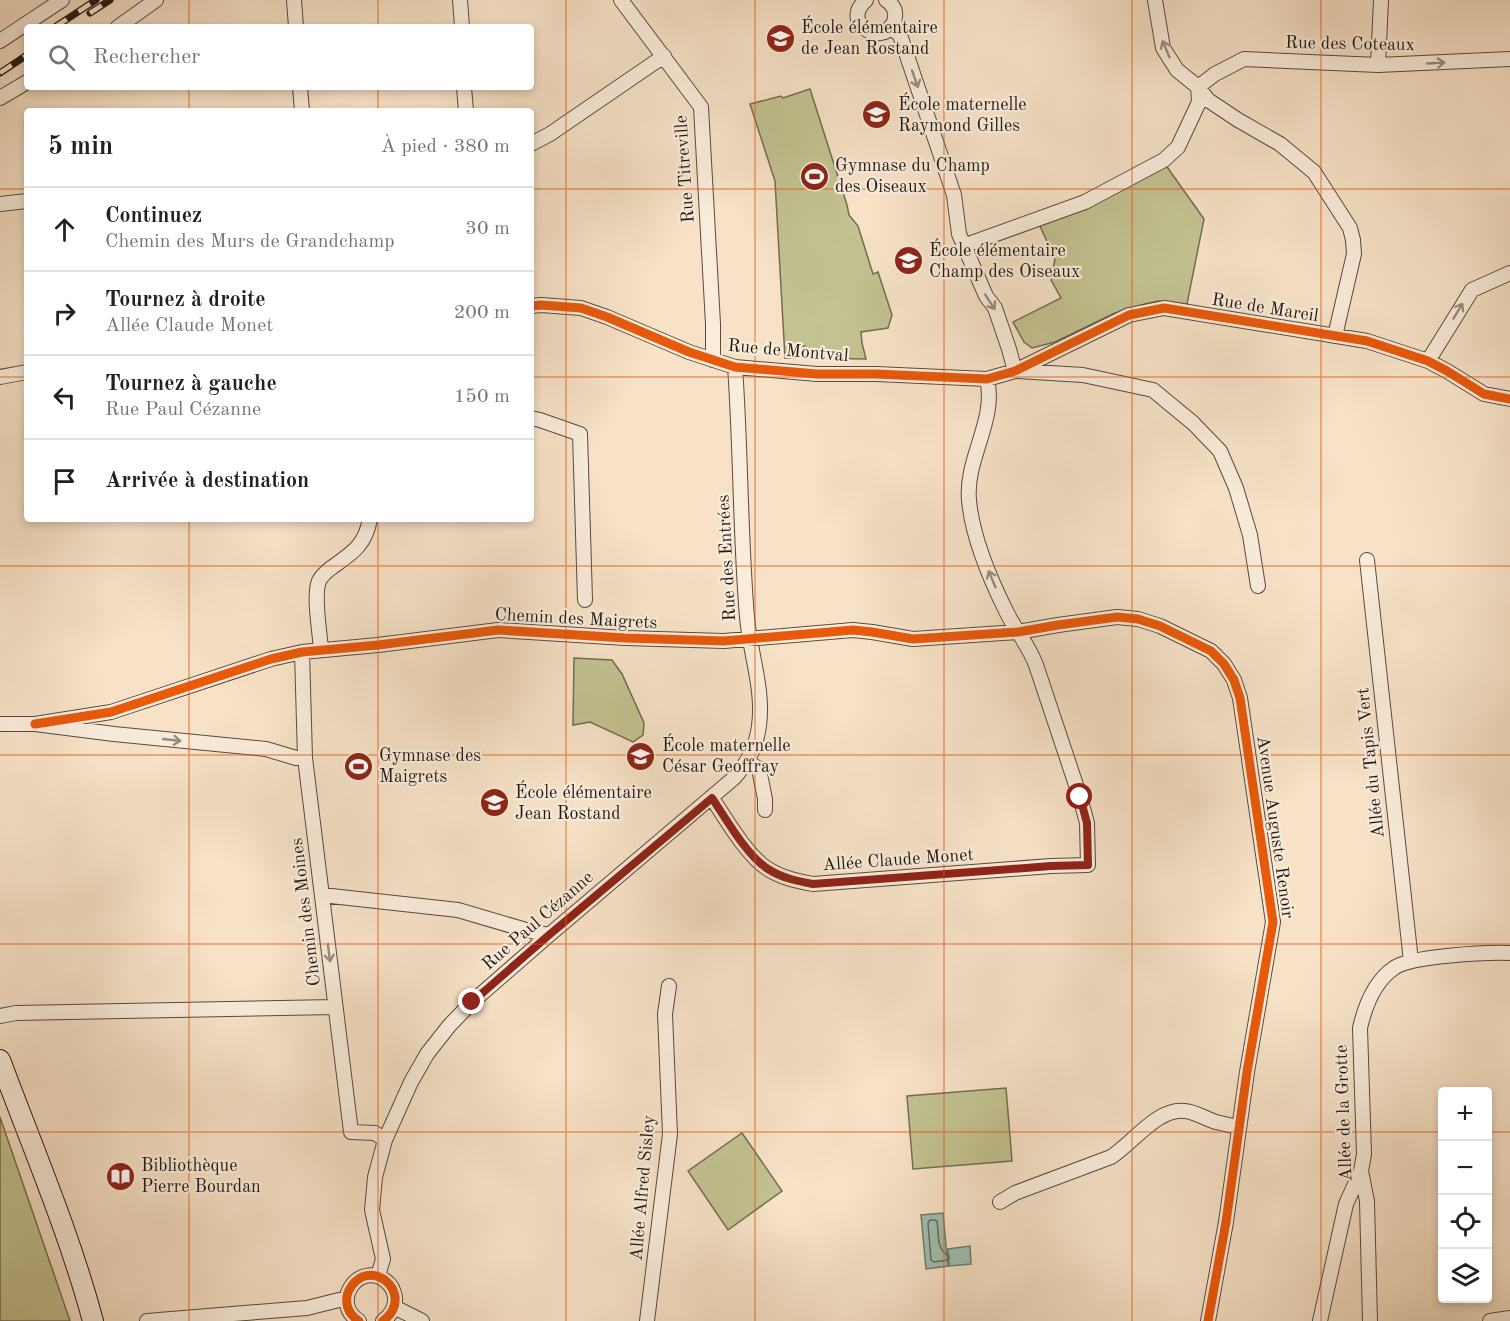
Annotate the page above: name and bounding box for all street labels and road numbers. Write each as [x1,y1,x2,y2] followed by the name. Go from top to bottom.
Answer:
[1285,34,1415,54] street label: Rue des Coteaux
[672,115,698,223] street label: Rue Titreville
[1210,291,1320,325] street label: Rue de Mareil
[727,337,849,365] street label: Rue de Montval
[715,494,739,622] street label: Rue des Entrées
[494,606,658,632] street label: Chemin des Maigrets
[1354,687,1388,839] street label: Allée du Tapis Vert
[1253,734,1297,920] street label: Avenue Auguste Renoir
[288,837,324,987] street label: Chemin des Moines
[822,846,974,874] street label: Allée Claude Monet
[479,868,597,974] street label: Rue Paul Cézanne
[1333,1044,1355,1182] street label: Allée de la Grotte
[628,1114,658,1262] street label: Allée Alfred Sisley

